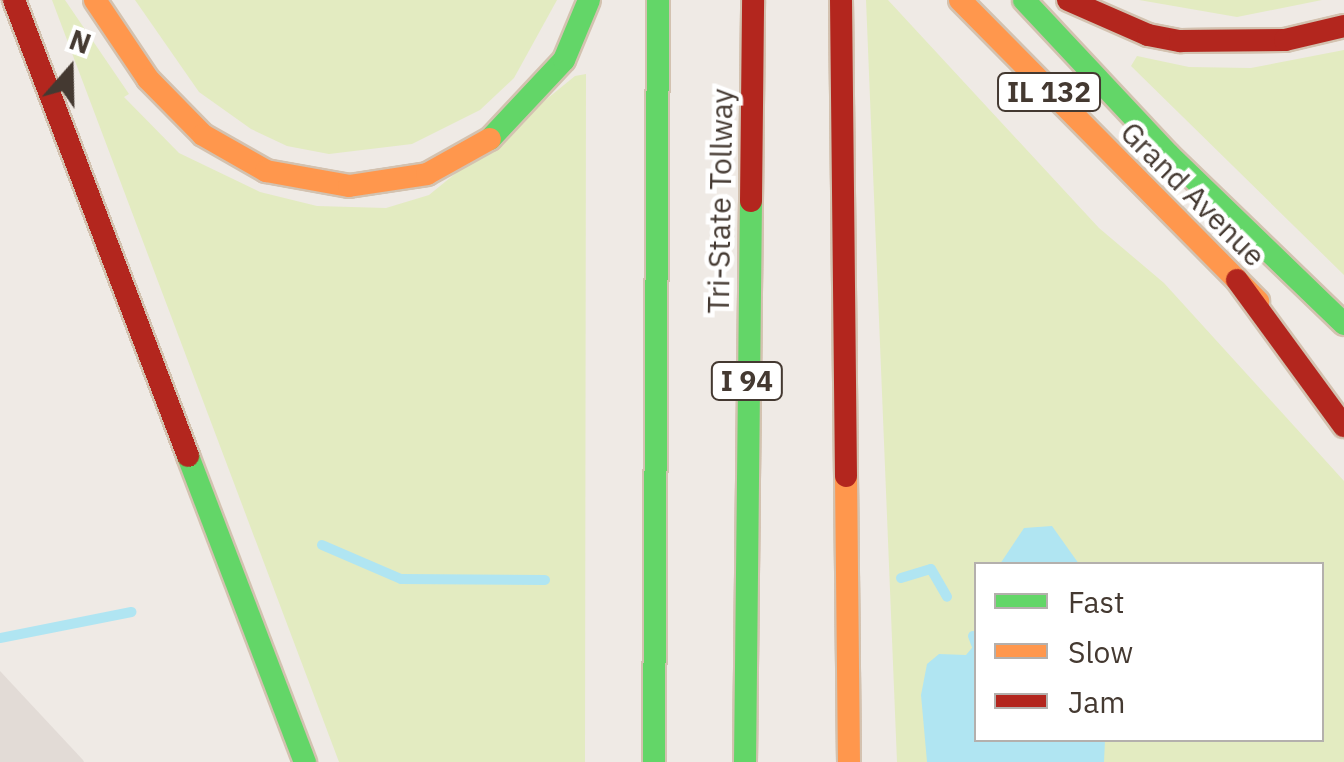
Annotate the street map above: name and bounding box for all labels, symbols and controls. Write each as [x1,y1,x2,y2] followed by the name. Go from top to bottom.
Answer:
[20,20,120,120] north arrow
[65,20,96,62] text: N
[996,69,1102,115] road number: IL 132
[700,88,740,314] street label: Tri-State Tollway
[1113,114,1273,274] street label: Grand Avenue
[710,358,784,404] road number: I 94
[974,562,1324,742] legend
[1068,582,1125,621] text: Fast
[1068,632,1133,671] text: Slow
[1068,682,1126,721] text: Jam

